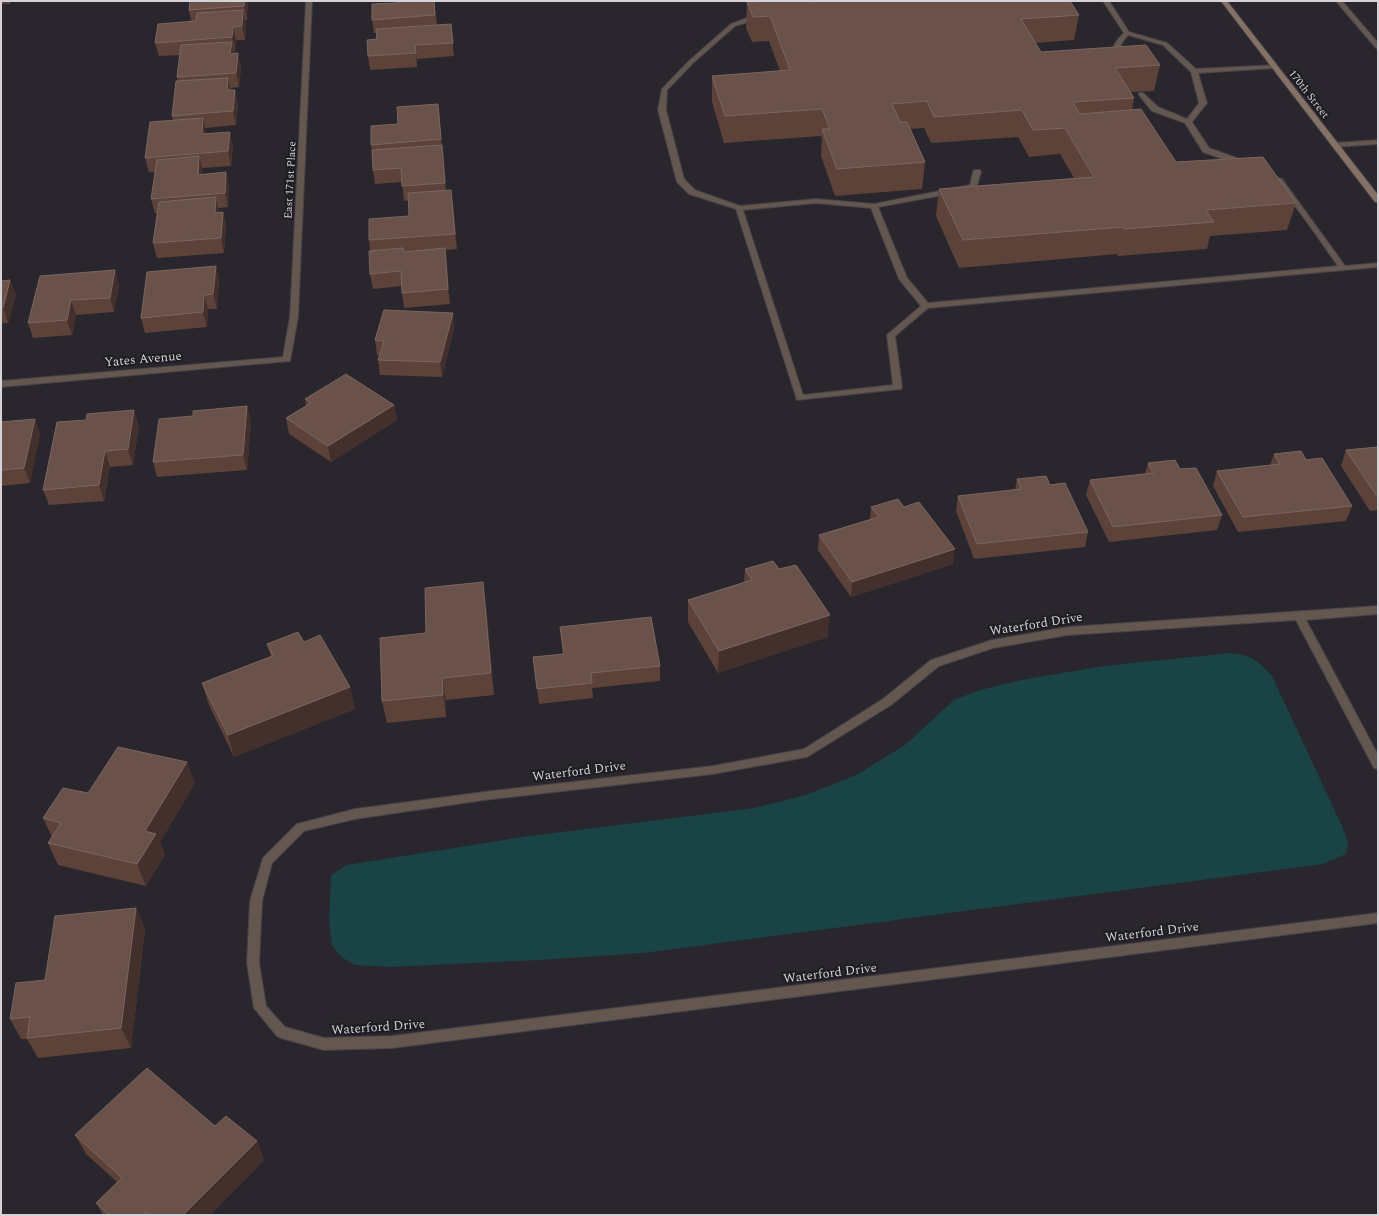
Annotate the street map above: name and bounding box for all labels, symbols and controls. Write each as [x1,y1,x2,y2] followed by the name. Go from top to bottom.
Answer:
[1284,66,1334,122] street label: 170th Street
[279,141,301,219] street label: East 171st Place
[104,346,182,372] street label: Yates Avenue
[988,607,1084,641] street label: Waterford Drive
[531,755,627,787] street label: Waterford Drive
[1104,916,1200,948] street label: Waterford Drive
[782,957,878,989] street label: Waterford Drive
[330,1014,426,1040] street label: Waterford Drive

